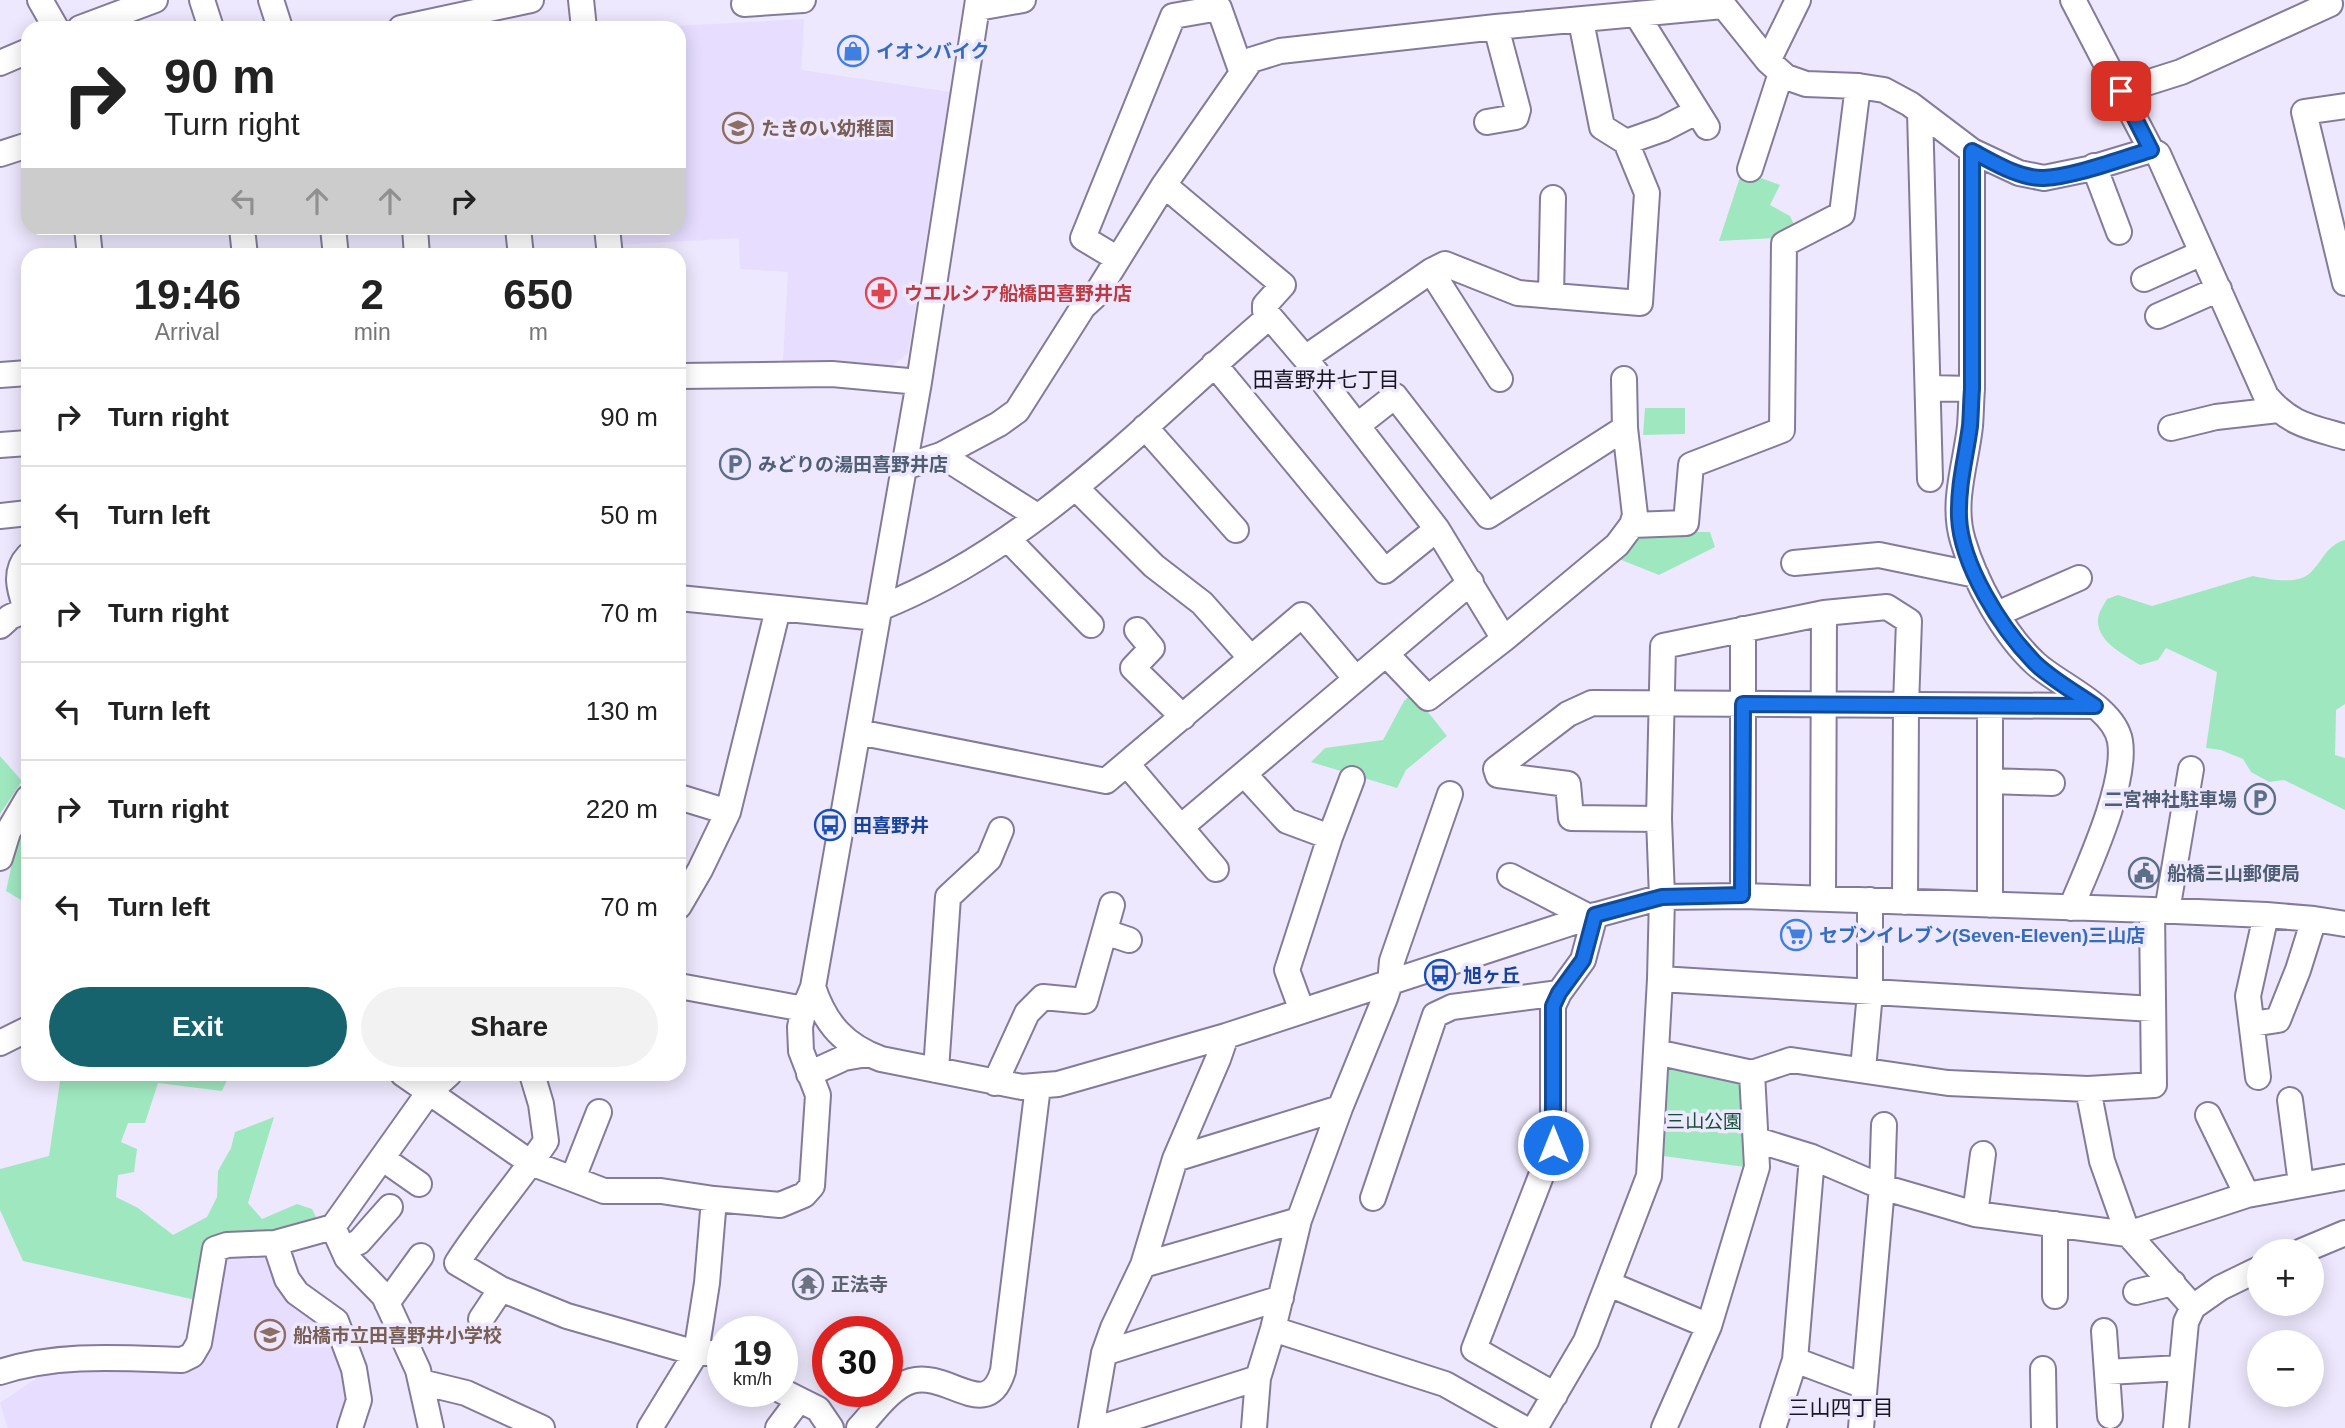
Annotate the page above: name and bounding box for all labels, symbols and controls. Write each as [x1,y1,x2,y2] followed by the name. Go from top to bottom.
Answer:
[836,34,870,68] shop icon: イオンバイク
[876,41,990,62] place label: イオンバイク
[49,49,140,140] icon: right
[164,49,276,103] text: 90 m
[2091,61,2151,121] pin
[2102,72,2140,110] icon: arrive
[164,106,300,142] text: Turn right
[721,111,755,145] school or university icon: たきのい幼稚園
[761,118,894,139] place label: たきのい幼稚園
[225,182,263,220] icon: left
[298,182,336,220] icon: ahead
[371,182,409,220] icon: ahead
[444,182,482,220] icon: right
[134,271,241,318] text: 19:46
[360,271,384,318] text: 2
[503,271,573,318] text: 650
[864,276,898,310] pharmacy icon: ウエルシア船橋田喜野井店
[904,283,1132,304] place label: ウエルシア船橋田喜野井店
[155,319,220,345] text: Arrival
[354,319,391,345] text: min
[529,319,548,345] text: m
[1253,368,1400,391] district label: 田喜野井七丁目
[49,398,87,436] icon: right
[108,402,229,432] text: Turn right
[600,402,658,432] text: 90 m
[718,447,752,481] parking icon: みどりの湯田喜野井店
[758,454,948,475] place label: みどりの湯田喜野井店
[49,496,87,534] icon: left
[108,500,210,530] text: Turn left
[600,500,658,530] text: 50 m
[49,594,87,632] icon: right
[108,598,229,628] text: Turn right
[600,598,658,628] text: 70 m
[49,692,87,730] icon: left
[108,696,210,726] text: Turn left
[586,696,658,726] text: 130 m
[2243,782,2277,816] parking icon: 二宮神社駐車場
[2104,789,2237,810] place label: 二宮神社駐車場
[49,790,87,828] icon: right
[108,794,229,824] text: Turn right
[586,794,658,824] text: 220 m
[813,808,847,842] bus stop icon: 田喜野井
[853,815,929,836] place label: 田喜野井
[2127,856,2161,890] public building icon: 船橋三山郵便局
[2167,863,2300,884] place label: 船橋三山郵便局
[49,888,87,926] icon: left
[108,892,210,922] text: Turn left
[600,892,658,922] text: 70 m
[1779,918,1813,952] supermarket icon: セブンイレブン(Seven-Eleven)三山店
[1819,925,2145,946] place label: セブンイレブン(Seven-Eleven)三山店
[1423,958,1457,992] bus stop icon: 旭ヶ丘
[1463,965,1520,986] place label: 旭ヶ丘
[49,987,347,1067] button: Exit
[361,987,658,1067] button: Share
[1516,1108,1590,1182] position arrow
[1666,1111,1742,1132] park label: 三山公園
[2247,1239,2324,1407] map controls
[2247,1239,2324,1316] button: +
[791,1267,825,1301] temple icon: 正法寺
[831,1274,888,1295] place label: 正法寺
[812,1316,903,1407] speed limit sign: 30
[253,1318,287,1352] school or university icon: 船橋市立田喜野井小学校
[293,1325,502,1346] place label: 船橋市立田喜野井小学校
[2247,1330,2324,1407] button: −
[733,1333,772,1372] text: 19
[733,1369,772,1389] text: km/h
[1789,1396,1894,1419] district label: 三山四丁目

